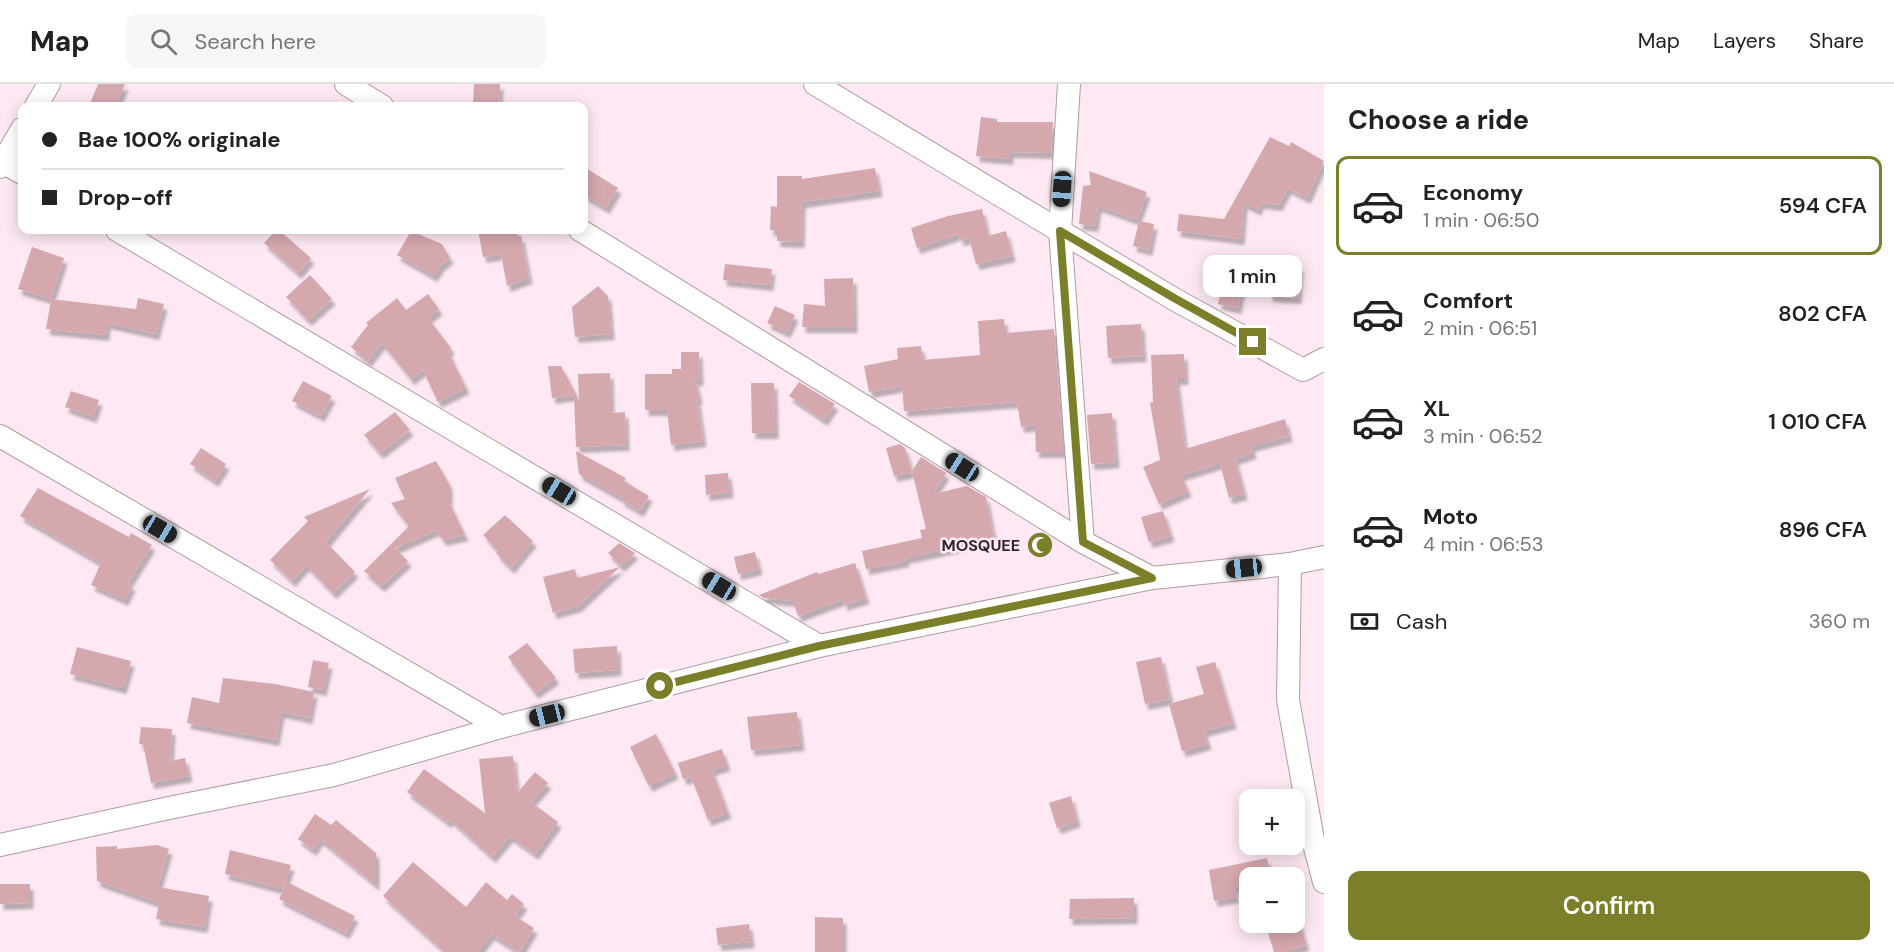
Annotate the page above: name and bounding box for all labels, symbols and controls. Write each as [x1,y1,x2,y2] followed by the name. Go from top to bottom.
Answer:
[126,14,546,68] search box
[30,23,90,60] text: Map
[147,25,180,58] icon: search
[195,27,316,56] text: Search here
[1638,27,1680,55] text: Map
[1713,27,1776,55] text: Layers
[1809,27,1864,55] text: Share
[1348,102,1529,137] text: Choose a ride
[78,125,281,154] text: Bae 100% originale
[1052,170,1072,208] car
[1423,178,1523,207] text: Economy
[1351,179,1405,233] icon: car
[78,183,173,212] text: Drop-off
[1779,191,1867,220] text: 594 CFA
[1423,207,1539,233] text: 1 min · 06:50
[1204,255,1302,297] callout: 1 min
[1229,263,1276,289] text: 1 min
[1423,286,1513,315] text: Comfort
[1351,287,1405,341] icon: car
[1778,299,1867,328] text: 802 CFA
[1423,315,1537,341] text: 2 min · 06:51
[1239,328,1266,355] route end
[1423,394,1450,423] text: XL
[1351,395,1405,449] icon: car
[1768,407,1867,436] text: 1 010 CFA
[1423,423,1543,449] text: 3 min · 06:52
[942,450,982,484] car
[539,474,579,508] car
[1423,502,1478,531] text: Moto
[1351,503,1405,557] icon: car
[140,512,180,546] car
[1779,515,1867,544] text: 896 CFA
[1025,530,1055,560] mosque icon: MOSQUEE
[1423,531,1543,557] text: 4 min · 06:53
[941,535,1020,556] place label: MOSQUEE
[1225,557,1263,579] car
[699,569,739,603] car
[1348,605,1381,638] icon: cash
[1396,607,1447,636] text: Cash
[1809,608,1870,634] text: 360 m
[646,672,673,699] route start
[527,702,567,728] car
[1239,789,1305,933] map controls
[1239,789,1305,855] button: +
[1239,867,1305,933] button: −
[1348,871,1870,940] button: Confirm

